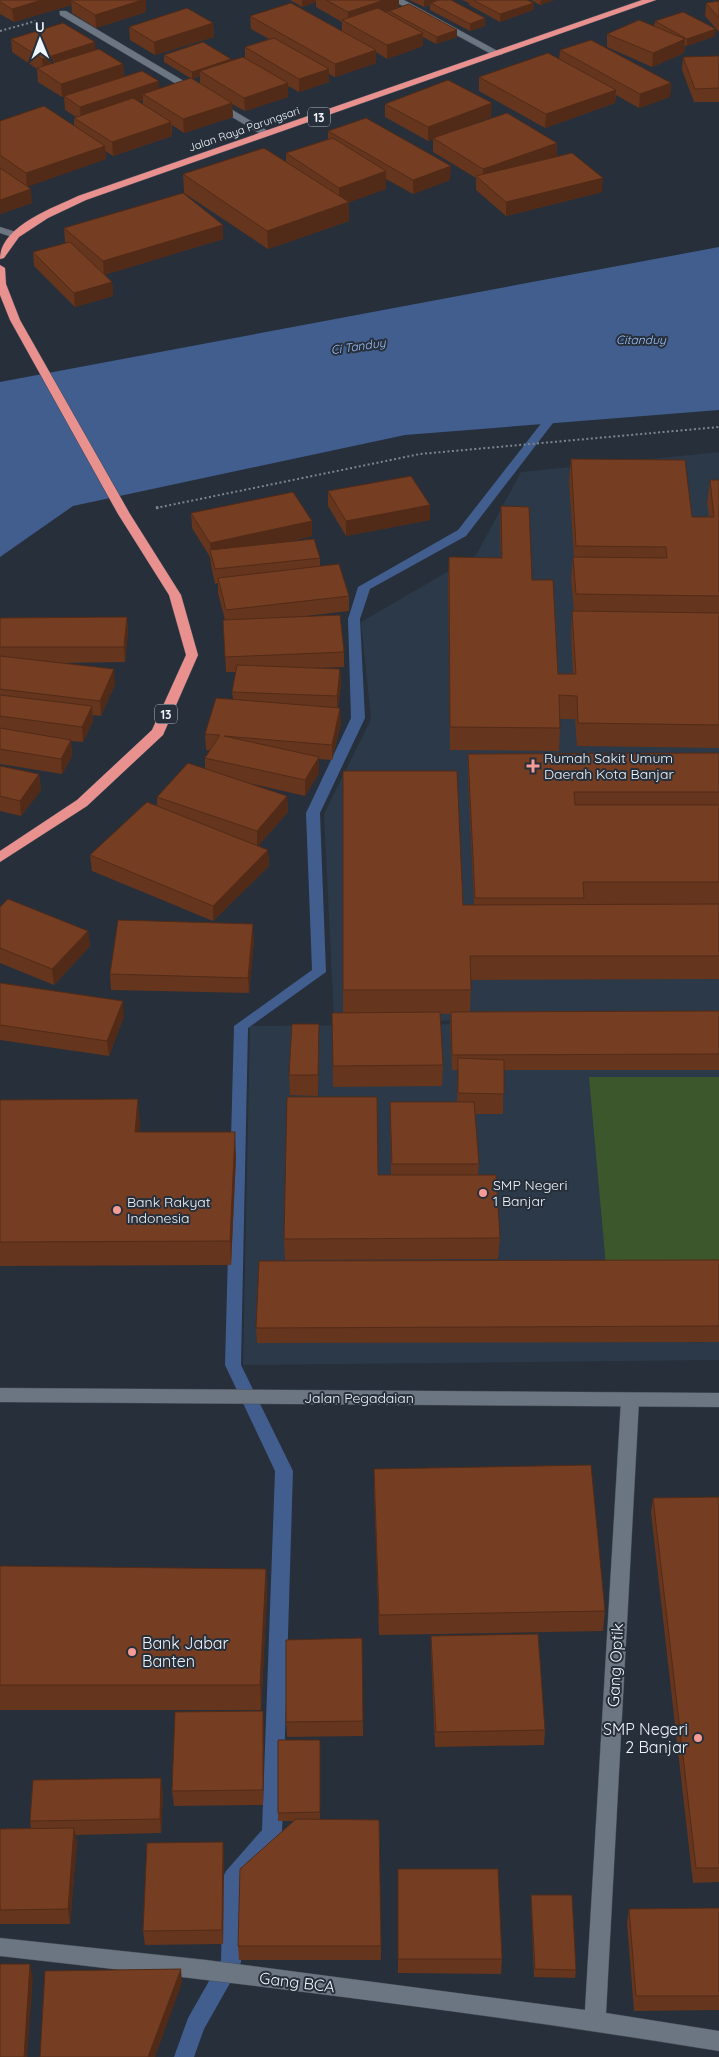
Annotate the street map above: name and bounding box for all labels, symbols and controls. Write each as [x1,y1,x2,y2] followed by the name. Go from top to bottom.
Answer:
[15,15,65,65] north arrow
[35,18,45,36] text: U
[187,103,301,155] street label: Jalan Raya Parungsari
[308,108,330,126] road number: 13
[616,332,667,347] water label: Citanduy
[330,335,387,357] water label: Ci Tanduy
[155,704,177,724] road number: 13
[544,749,675,783] place label: Rumah Sakit Umum Daerah Kota Banjar
[526,759,540,773] marker: Rumah Sakit Umum Daerah Kota Banjar
[493,1176,567,1210] place label: SMP Negeri 1 Banjar
[477,1187,489,1199] marker: SMP Negeri 1 Banjar
[127,1193,211,1227] place label: Bank Rakyat Indonesia
[111,1204,123,1216] marker: Bank Rakyat Indonesia
[304,1389,414,1407] street label: Jalan Pegadaian
[603,1623,627,1707] street label: Gang Optik
[142,1633,229,1671] place label: Bank Jabar Banten
[126,1646,138,1658] marker: Bank Jabar Banten
[603,1719,688,1757] place label: SMP Negeri 2 Banjar
[692,1732,704,1744] marker: SMP Negeri 2 Banjar
[258,1967,336,1997] street label: Gang BCA

